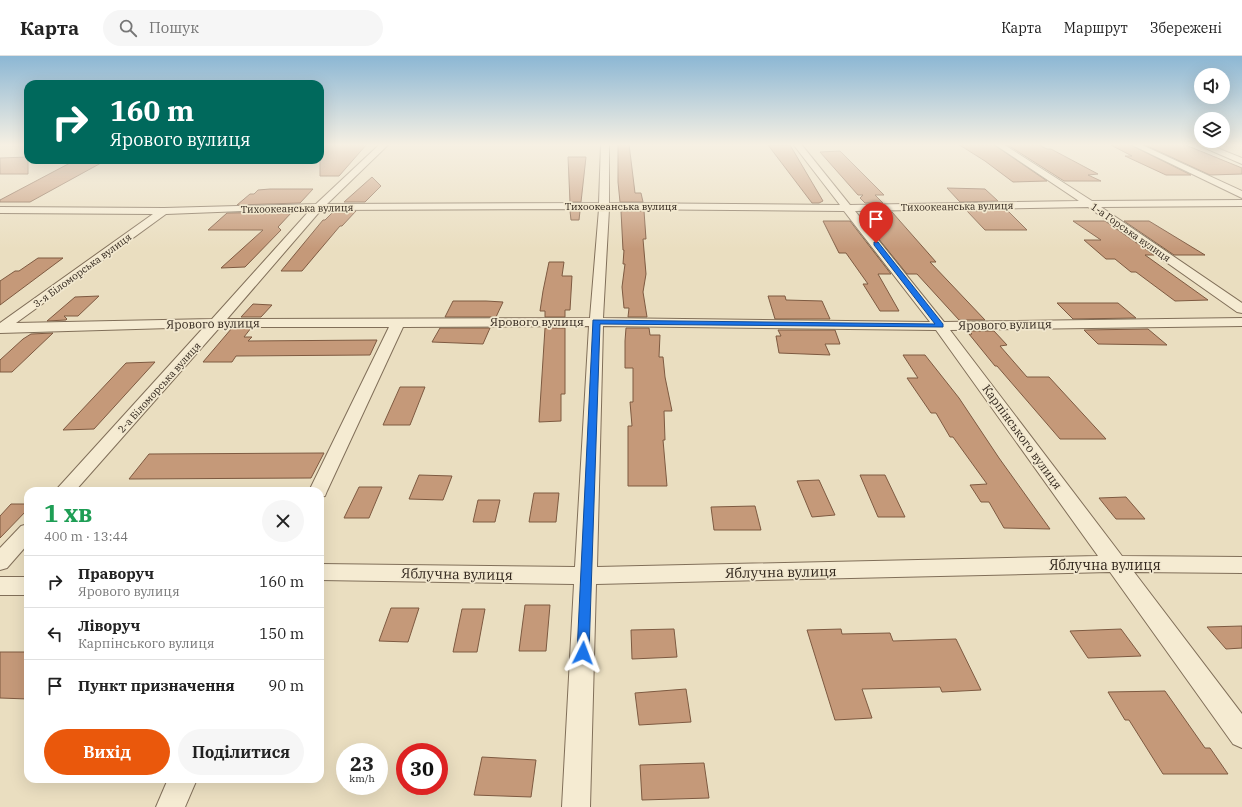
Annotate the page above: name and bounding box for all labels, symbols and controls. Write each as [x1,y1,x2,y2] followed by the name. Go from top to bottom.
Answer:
[103,10,383,46] search box
[20,16,79,40] text: Карта
[117,17,139,39] icon: search
[149,18,199,37] text: Пошук
[1001,19,1042,37] text: Карта
[1064,19,1128,37] text: Маршрут
[1150,19,1222,37] text: Збережені
[1194,68,1230,148] map controls
[1194,68,1230,104] button: sound
[110,92,194,129] text: 160 m
[44,96,96,148] icon: right
[1194,112,1230,148] button: layers
[110,128,251,151] text: Ярового вулиця
[901,199,1014,214] street label: Тихоокеанська вулиця
[565,200,678,213] street label: Тихоокеанська вулиця
[1088,200,1173,265] street label: 1-а Горська вулиця
[241,201,354,216] street label: Тихоокеанська вулиця
[859,202,893,243] pin
[865,208,887,230] icon: arrive
[31,230,134,310] street label: 3-я Біломорська вулиця
[490,314,584,329] street label: Ярового вулиця
[166,315,260,332] street label: Ярового вулиця
[958,316,1052,333] street label: Ярового вулиця
[115,339,204,435] street label: 2-а Біломорська вулиця
[979,381,1066,492] street label: Карпінського вулиця
[44,497,92,529] text: 1 хв
[262,500,304,542] button: close
[44,528,128,545] text: 400 m · 13:44
[1049,556,1161,574] street label: Яблучна вулиця
[725,562,837,582] street label: Яблучна вулиця
[78,564,154,583] text: Праворуч
[401,564,513,584] street label: Яблучна вулиця
[44,571,66,593] icon: right
[259,572,304,591] text: 160 m
[78,583,180,600] text: Ярового вулиця
[78,616,140,635] text: Ліворуч
[44,623,66,645] icon: left
[259,624,304,643] text: 150 m
[562,632,604,674] position arrow
[78,635,214,652] text: Карпінського вулиця
[44,675,66,697] icon: arrive
[78,676,235,695] text: Пункт призначення
[268,676,304,695] text: 90 m
[44,729,170,775] button: Вихід
[178,729,304,775] button: Поділитися
[396,743,448,795] speed limit sign: 30
[350,750,374,777] text: 23
[349,772,375,785] text: km/h

